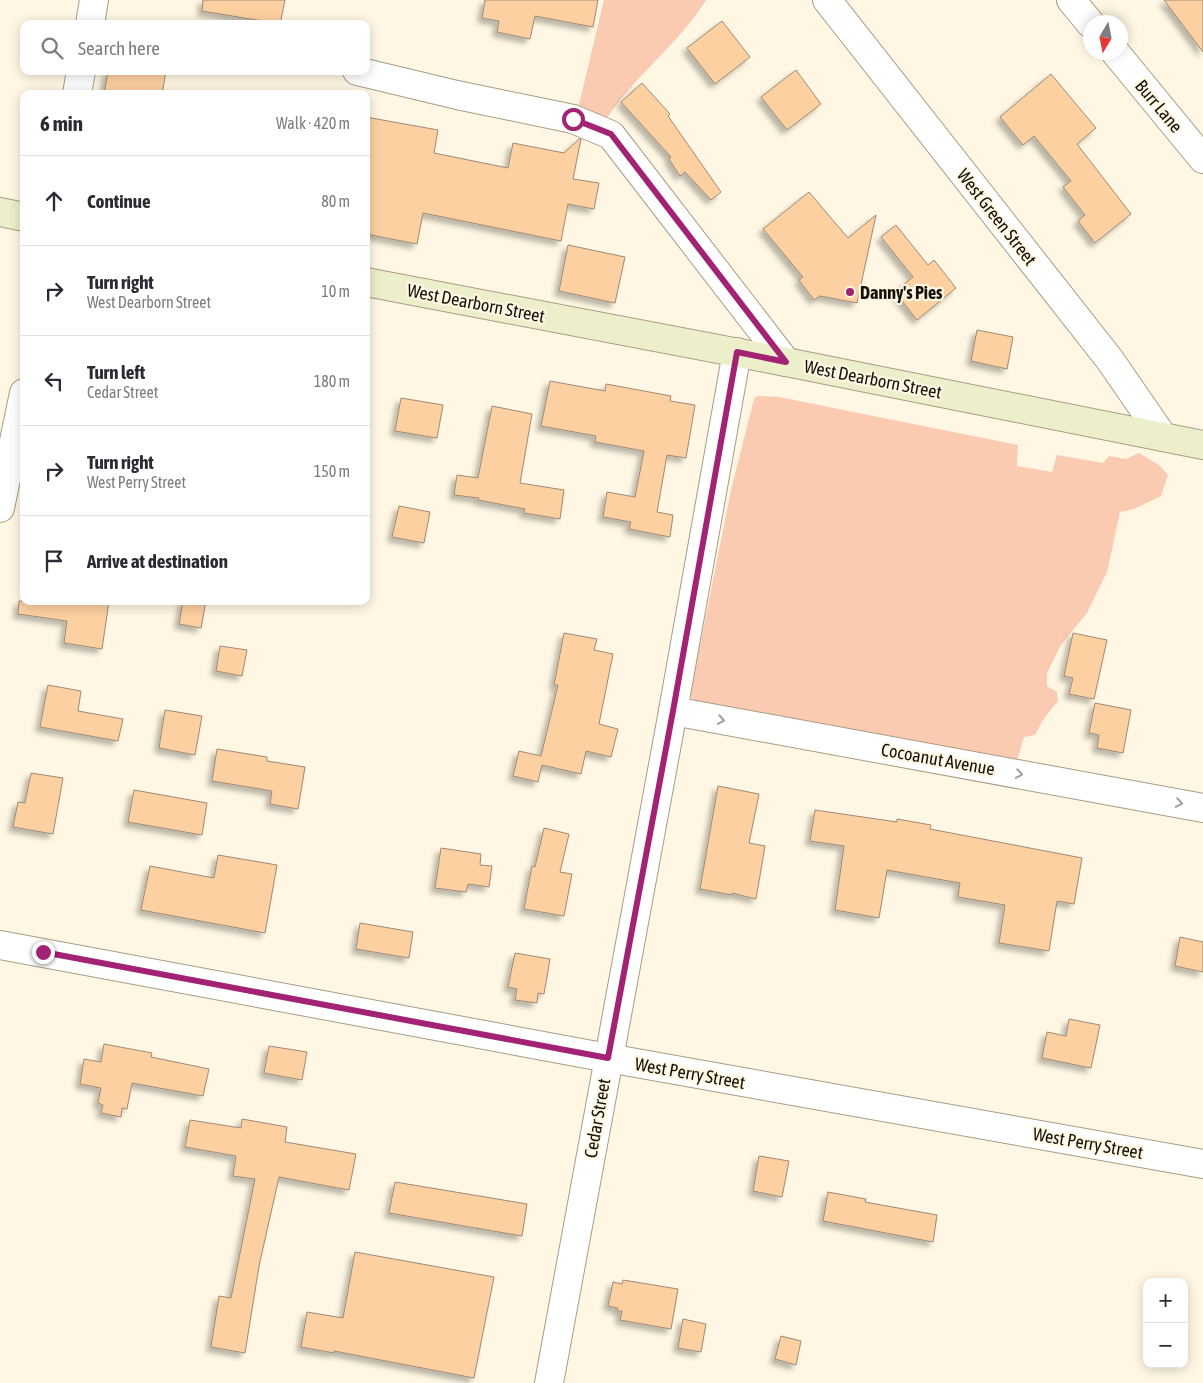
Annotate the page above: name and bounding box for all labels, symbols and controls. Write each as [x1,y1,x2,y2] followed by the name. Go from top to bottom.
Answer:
[1083,15,1128,60] north arrow
[20,20,370,75] search box
[38,34,66,62] icon: search
[78,37,160,59] text: Search here
[1131,75,1187,137] street label: Burr Lane
[562,108,585,131] route start
[40,111,83,135] text: 6 min
[276,114,350,132] text: Walk · 420 m
[953,165,1041,269] street label: West Green Street
[40,187,68,215] icon: ahead
[87,190,151,212] text: Continue
[321,192,350,210] text: 80 m
[87,271,154,293] text: Turn right
[40,277,68,305] icon: right
[405,279,547,327] street label: West Dearborn Street
[321,282,350,300] text: 10 m
[860,282,943,303] place label: Danny's Pies
[844,286,856,298] marker: Danny's Pies
[87,293,211,311] text: West Dearborn Street
[802,355,944,403] street label: West Dearborn Street
[87,361,145,383] text: Turn left
[40,367,68,395] icon: left
[314,372,350,390] text: 180 m
[87,383,158,401] text: Cedar Street
[87,451,154,473] text: Turn right
[40,457,68,485] icon: right
[314,462,350,480] text: 150 m
[87,473,186,491] text: West Perry Street
[40,547,68,575] icon: arrive
[87,550,228,572] text: Arrive at destination
[717,714,725,725] one-way arrow
[880,739,996,779] street label: Cocoanut Avenue
[1014,769,1023,779] one-way arrow
[1174,798,1183,808] one-way arrow
[32,941,55,964] route end
[633,1053,747,1093] street label: West Perry Street
[580,1077,614,1159] street label: Cedar Street
[1031,1123,1145,1163] street label: West Perry Street
[1143,1278,1188,1368] map controls
[1143,1278,1188,1323] button: +
[1143,1323,1188,1368] button: −

